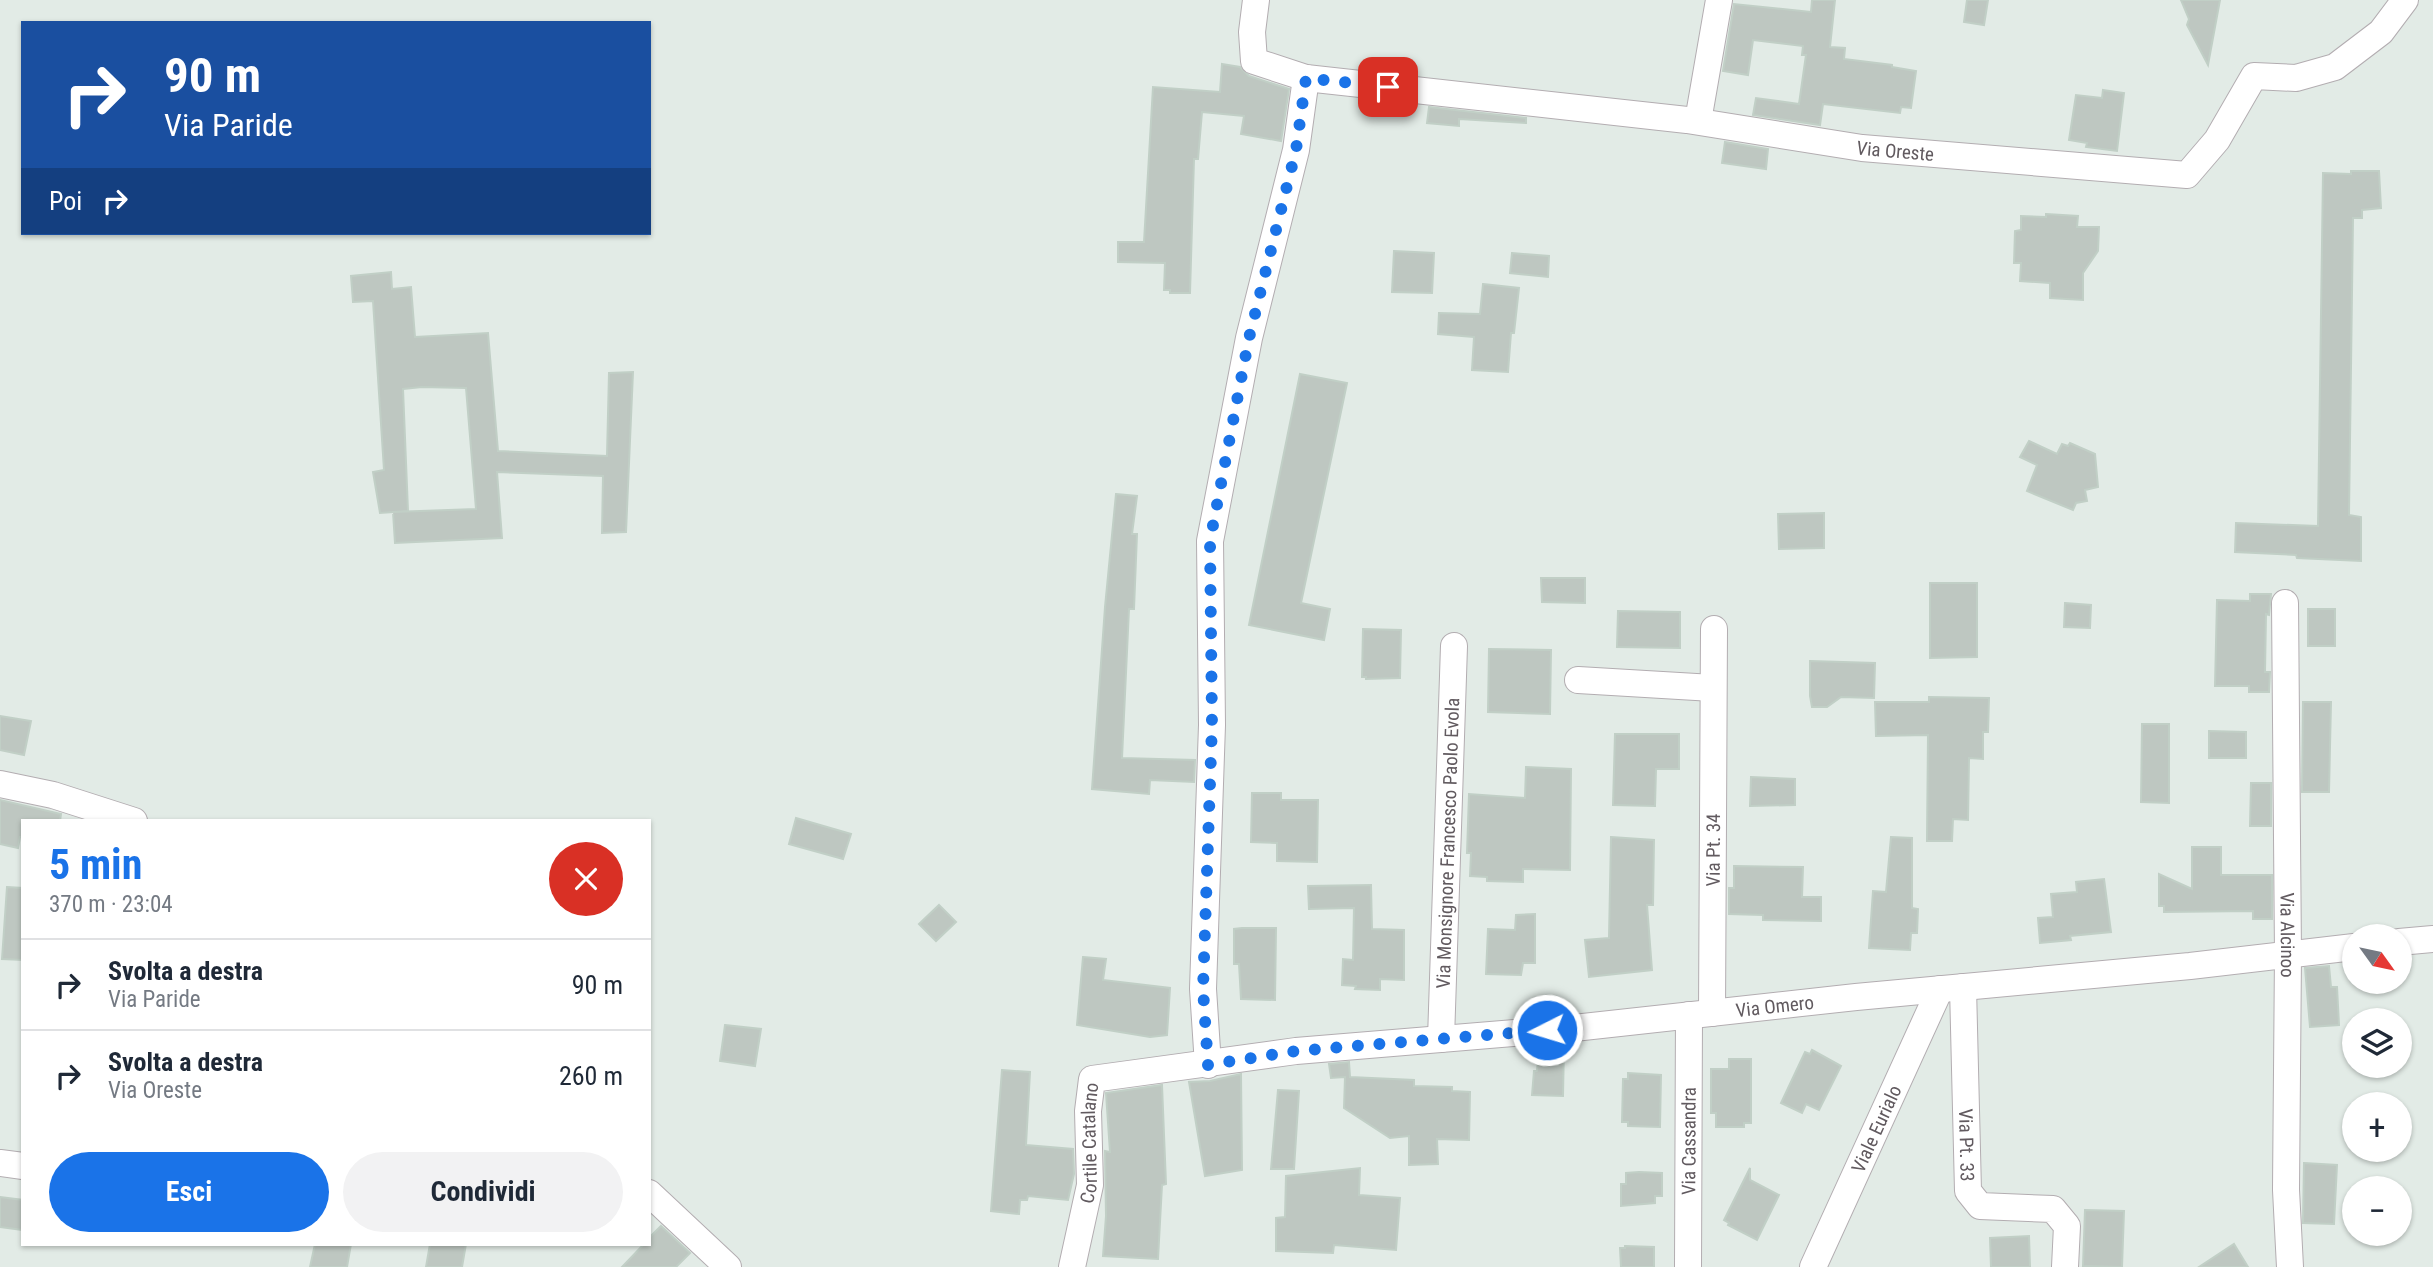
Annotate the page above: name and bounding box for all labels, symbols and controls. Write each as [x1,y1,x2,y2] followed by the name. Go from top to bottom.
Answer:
[164,47,261,104] text: 90 m
[49,49,140,140] icon: right
[1358,57,1418,117] pin
[1369,68,1407,106] icon: arrive
[164,106,293,144] text: Via Paride
[1855,136,1935,165] street label: Via Oreste
[96,182,134,220] icon: right
[49,186,82,216] text: Poi
[1431,697,1464,989] street label: Via Monsignore Francesco Paolo Evola
[1701,813,1725,887] street label: Via Pt. 34
[49,840,142,889] text: 5 min
[549,842,623,916] button: close
[49,891,173,918] text: 370 m · 23:04
[2276,892,2300,978] street label: Via Alcinoo
[2342,924,2412,994] north arrow
[2342,924,2412,1246] map controls
[108,956,263,986] text: Svolta a destra
[49,966,87,1004] icon: right
[572,970,623,1000] text: 90 m
[108,986,201,1013] text: Via Paride
[1735,990,1815,1022] street label: Via Omero
[1510,993,1584,1067] position arrow
[2342,1008,2412,1078] button: layers
[108,1047,263,1077] text: Svolta a destra
[49,1057,87,1095] icon: right
[559,1061,623,1091] text: 260 m
[108,1077,202,1104] text: Via Oreste
[1075,1081,1103,1206] street label: Cortile Catalano
[1846,1081,1906,1176] street label: Viale Eurialo
[1677,1087,1700,1195] street label: Via Cassandra
[2342,1092,2412,1162] button: +
[1954,1108,1979,1182] street label: Via Pt. 33
[49,1152,329,1232] button: Esci
[343,1152,623,1232] button: Condividi
[2342,1176,2412,1246] button: −

